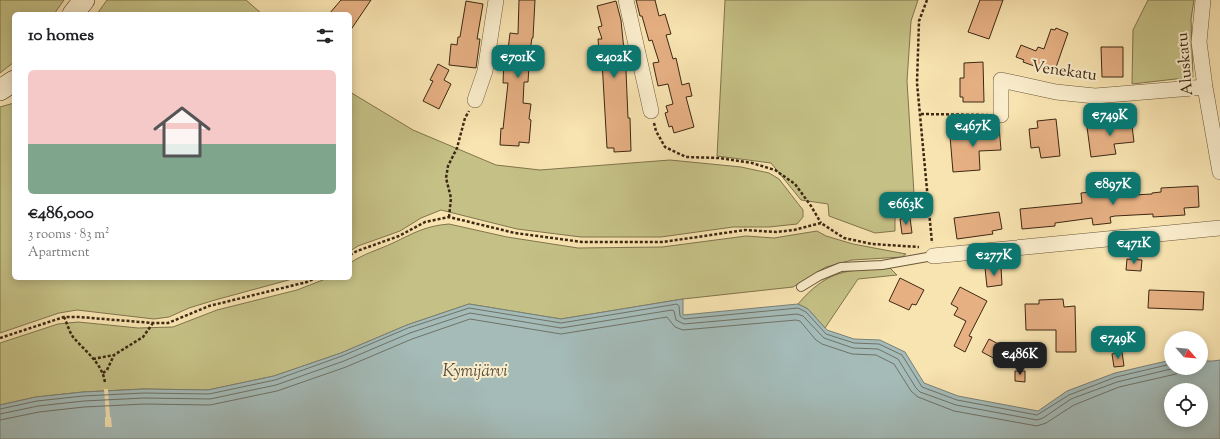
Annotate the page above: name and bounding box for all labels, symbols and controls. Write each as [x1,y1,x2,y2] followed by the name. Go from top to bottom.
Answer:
[28,24,94,48] text: 10 homes
[314,25,336,47] icon: filters
[1172,31,1200,97] street label: Aluskatu
[490,45,546,79] pin: €701K
[586,45,642,79] pin: €402K
[501,49,535,67] text: €701K
[596,49,632,67] text: €402K
[1030,56,1098,88] street label: Venekatu
[146,96,218,168] icon: home
[1082,103,1138,137] pin: €749K
[1092,107,1128,125] text: €749K
[945,114,1001,148] pin: €467K
[955,118,991,136] text: €467K
[1085,172,1141,206] pin: €897K
[1095,176,1131,194] text: €897K
[878,192,934,226] pin: €663K
[888,196,924,214] text: €663K
[28,202,94,226] text: €486,000
[28,226,109,244] text: 3 rooms · 83 m²
[1106,231,1162,265] pin: €471K
[1117,235,1151,253] text: €471K
[966,243,1022,277] pin: €277K
[28,244,89,262] text: Apartment
[976,247,1012,265] text: €277K
[1090,326,1146,360] pin: €749K
[1100,330,1136,348] text: €749K
[1164,331,1208,375] north arrow
[1164,331,1208,427] map controls
[992,342,1048,376] pin: €486K
[1002,346,1038,364] text: €486K
[443,360,508,384] water label: Kymijärvi
[1164,383,1208,427] button: locate

